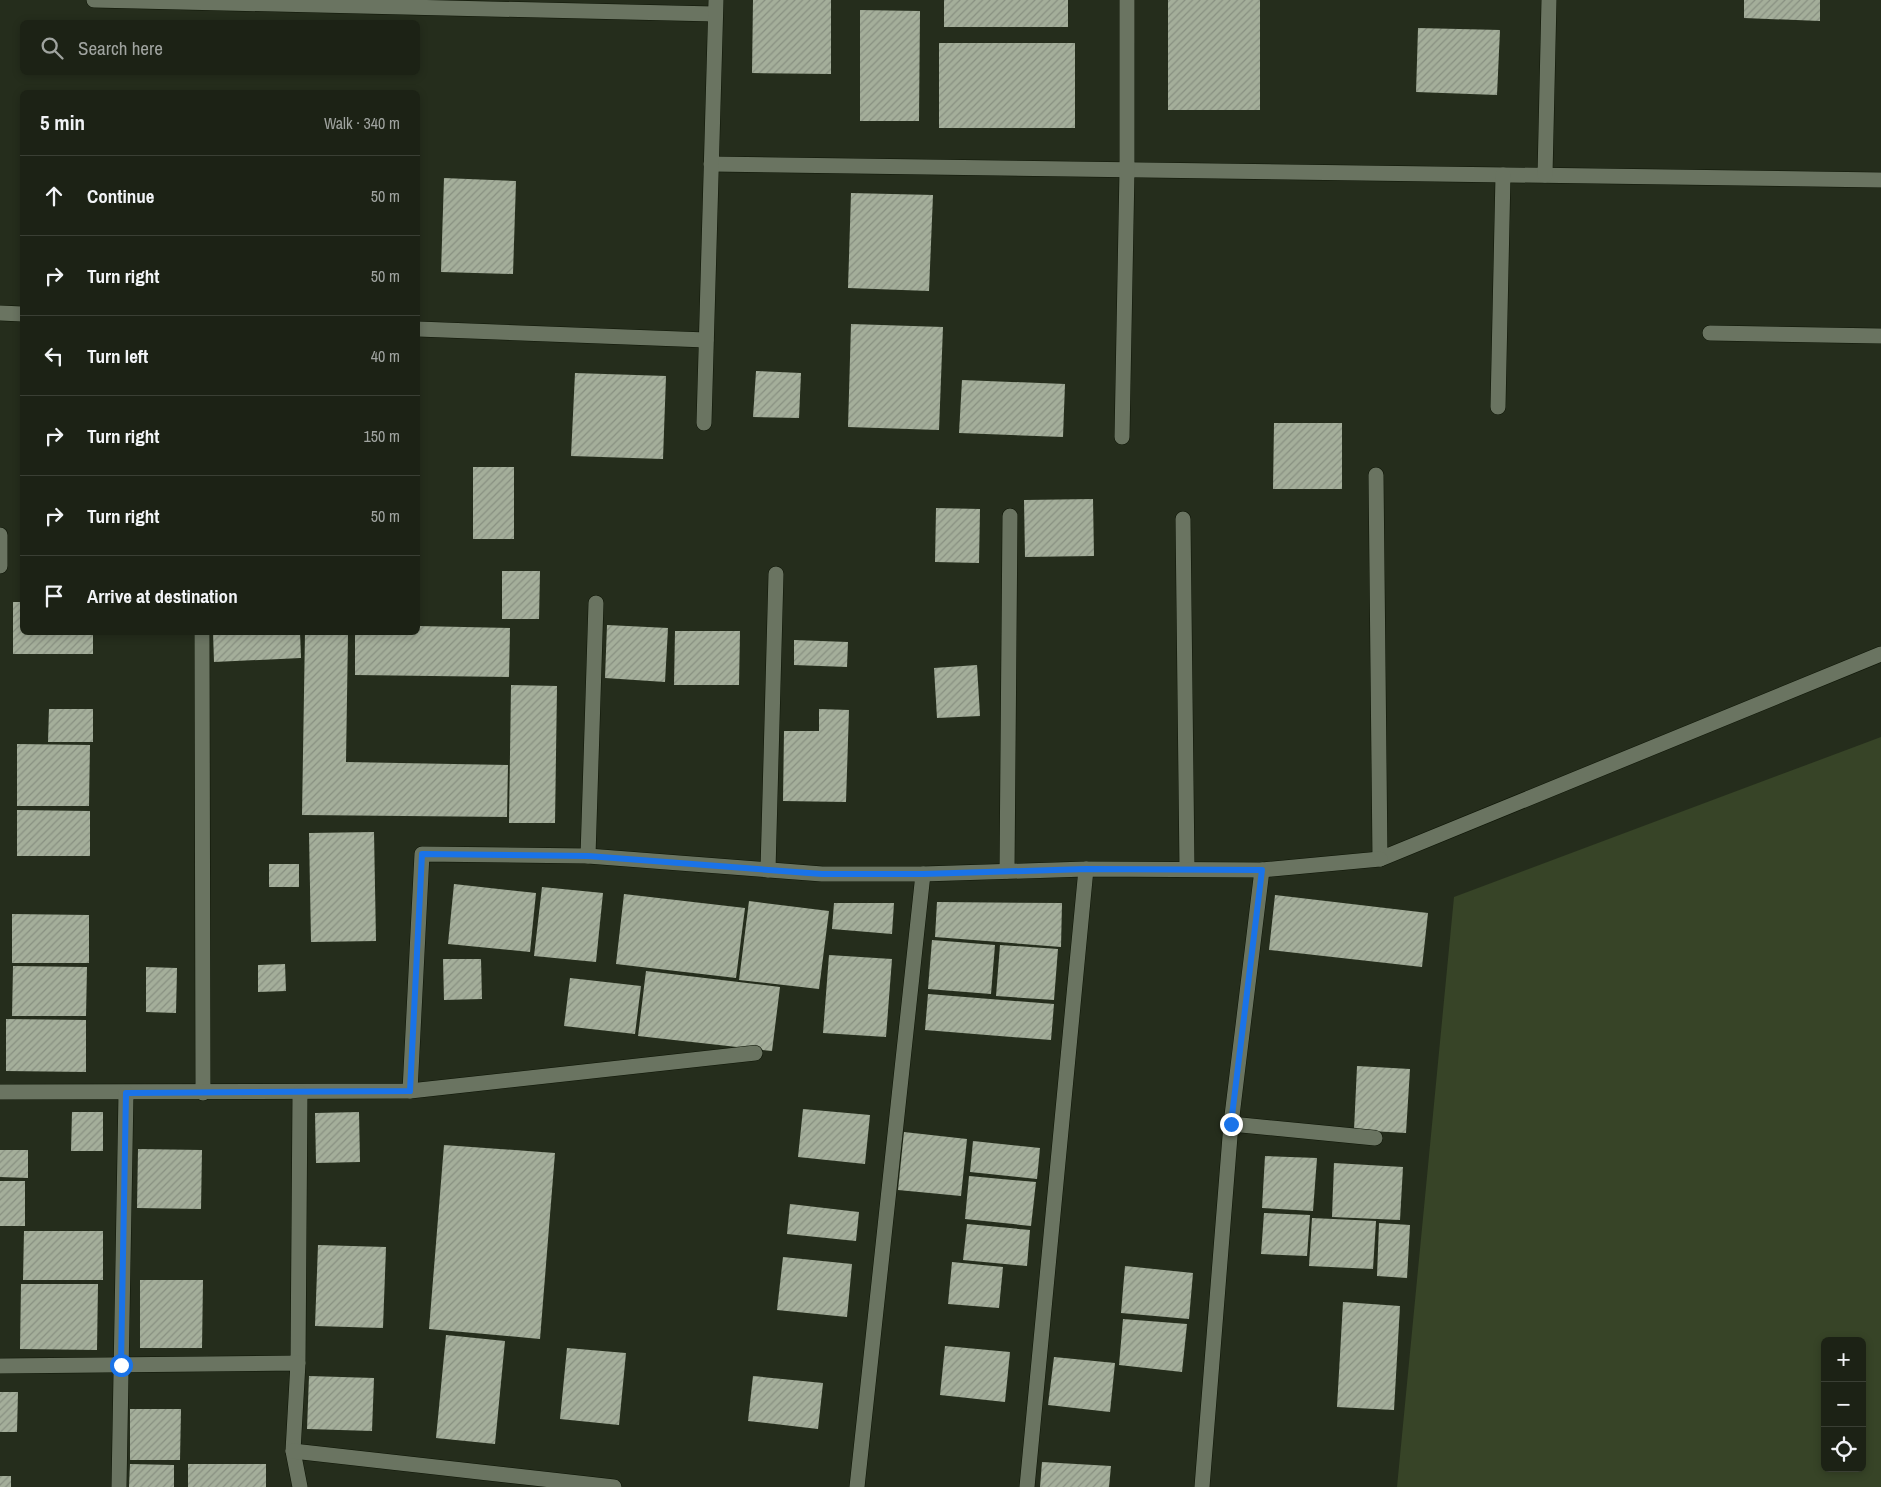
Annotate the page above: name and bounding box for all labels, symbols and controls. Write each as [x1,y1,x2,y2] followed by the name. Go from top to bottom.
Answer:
[20,20,420,75] search box
[38,34,66,62] icon: search
[78,35,163,61] text: Search here
[40,108,85,137] text: 5 min
[324,112,400,134] text: Walk · 340 m
[40,182,68,210] icon: ahead
[87,183,155,209] text: Continue
[371,185,400,207] text: 50 m
[40,262,68,290] icon: right
[87,263,159,289] text: Turn right
[371,265,400,287] text: 50 m
[40,342,68,370] icon: left
[87,343,148,369] text: Turn left
[371,345,400,367] text: 40 m
[40,422,68,450] icon: right
[87,423,159,449] text: Turn right
[364,425,400,447] text: 150 m
[40,502,68,530] icon: right
[87,503,159,529] text: Turn right
[371,505,400,527] text: 50 m
[40,582,68,610] icon: arrive
[87,583,238,609] text: Arrive at destination
[1220,1113,1243,1136] route end
[1821,1337,1866,1472] map controls
[1821,1337,1866,1382] button: +
[110,1354,133,1377] route start
[1821,1382,1866,1427] button: −
[1821,1427,1866,1472] button: locate

